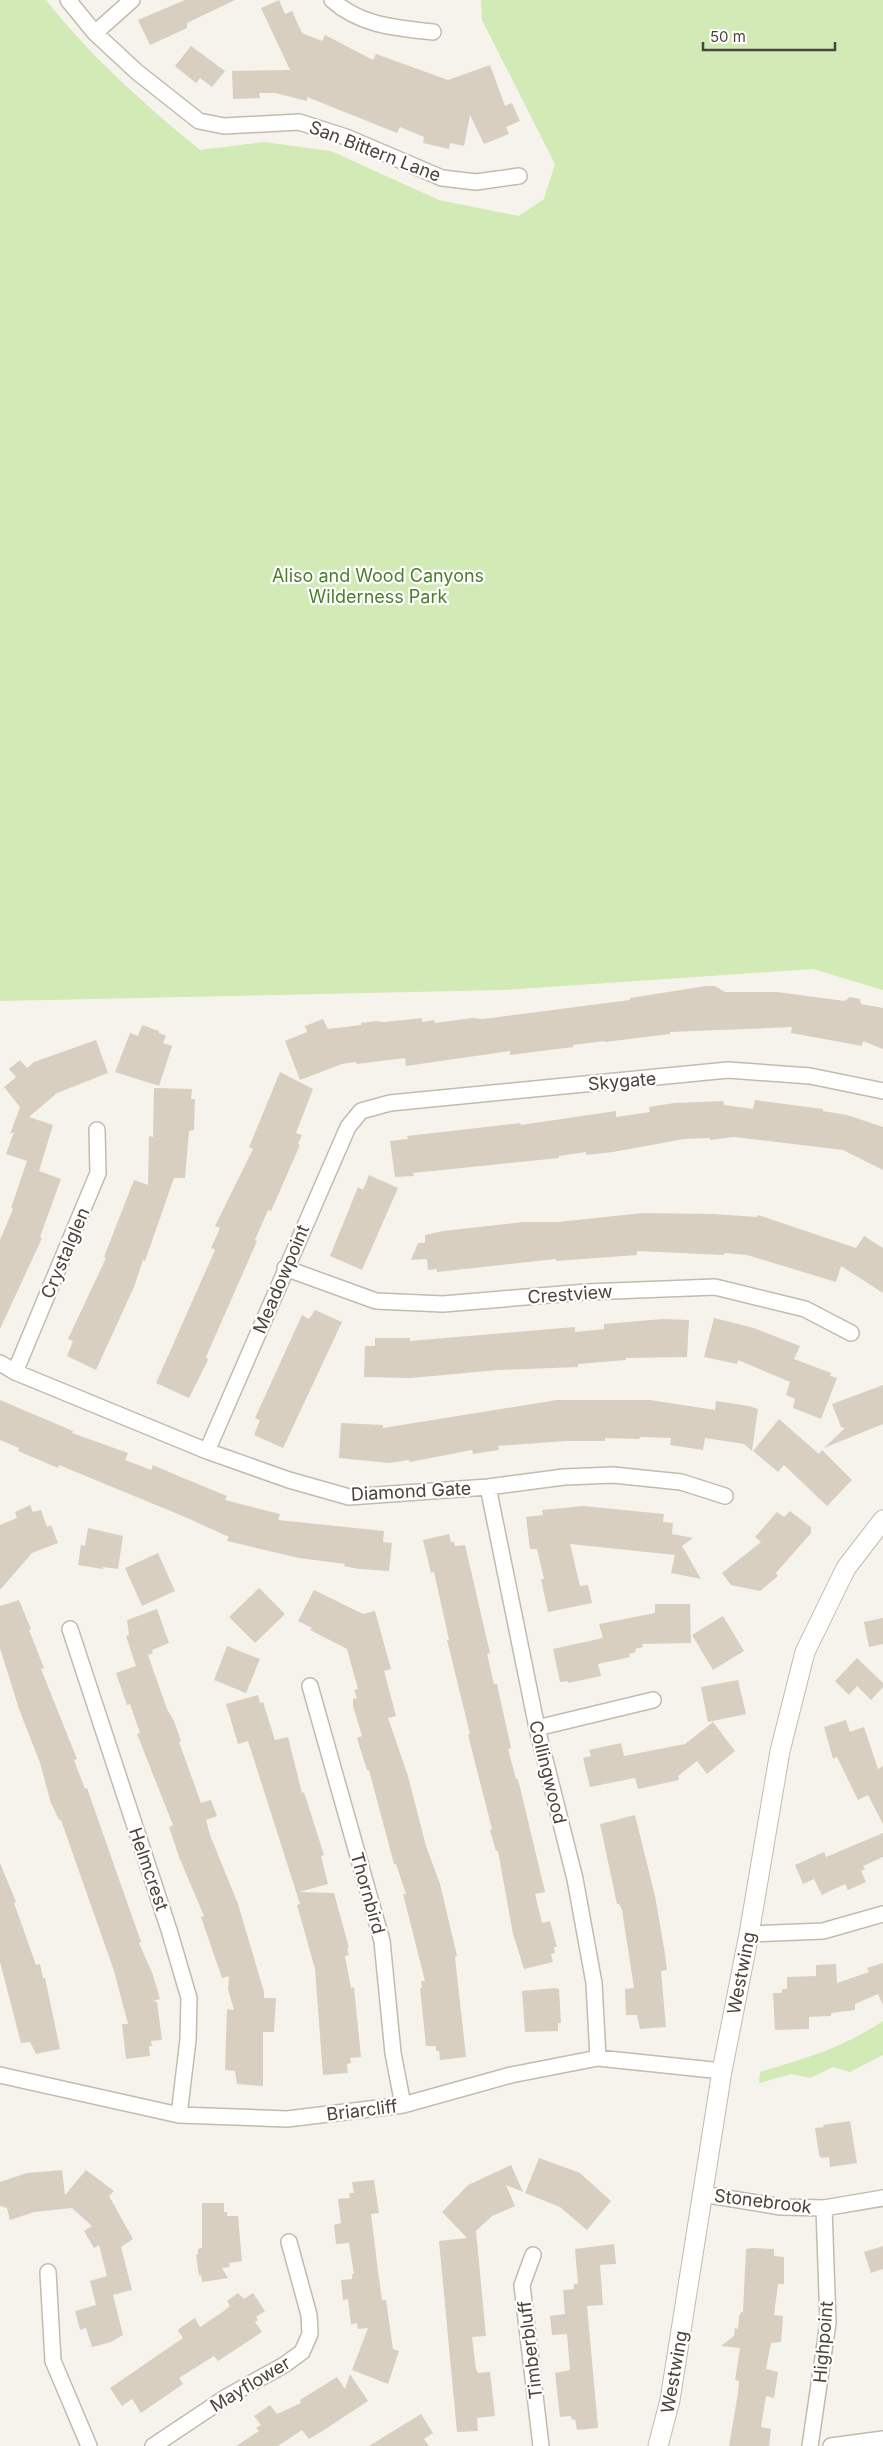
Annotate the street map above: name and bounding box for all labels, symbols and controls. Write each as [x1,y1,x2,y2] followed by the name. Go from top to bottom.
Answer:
[703,20,836,52] scale bar
[710,27,746,46] text: 50 m
[306,116,444,186] street label: San Bittern Lane
[272,565,484,607] park label: Aliso and Wood Canyons Wilderness Park
[587,1068,657,1094] street label: Skygate
[36,1204,94,1302] street label: Crystalglen
[249,1221,313,1336] street label: Meadowpoint
[527,1281,614,1307] street label: Crestview
[350,1477,472,1505] street label: Diamond Gate
[525,1718,571,1826] street label: Collingwood
[125,1825,173,1913] street label: Helmcrest
[346,1850,390,1936] street label: Thornbird
[723,1930,759,2016] street label: Westwing
[325,2095,399,2125] street label: Briarcliff
[713,2185,813,2217] street label: Stonebrook
[514,2299,546,2400] street label: Timberbluff
[809,2300,837,2384] street label: Highpoint
[656,2329,692,2415] street label: Westwing
[206,2352,294,2416] street label: Mayflower

